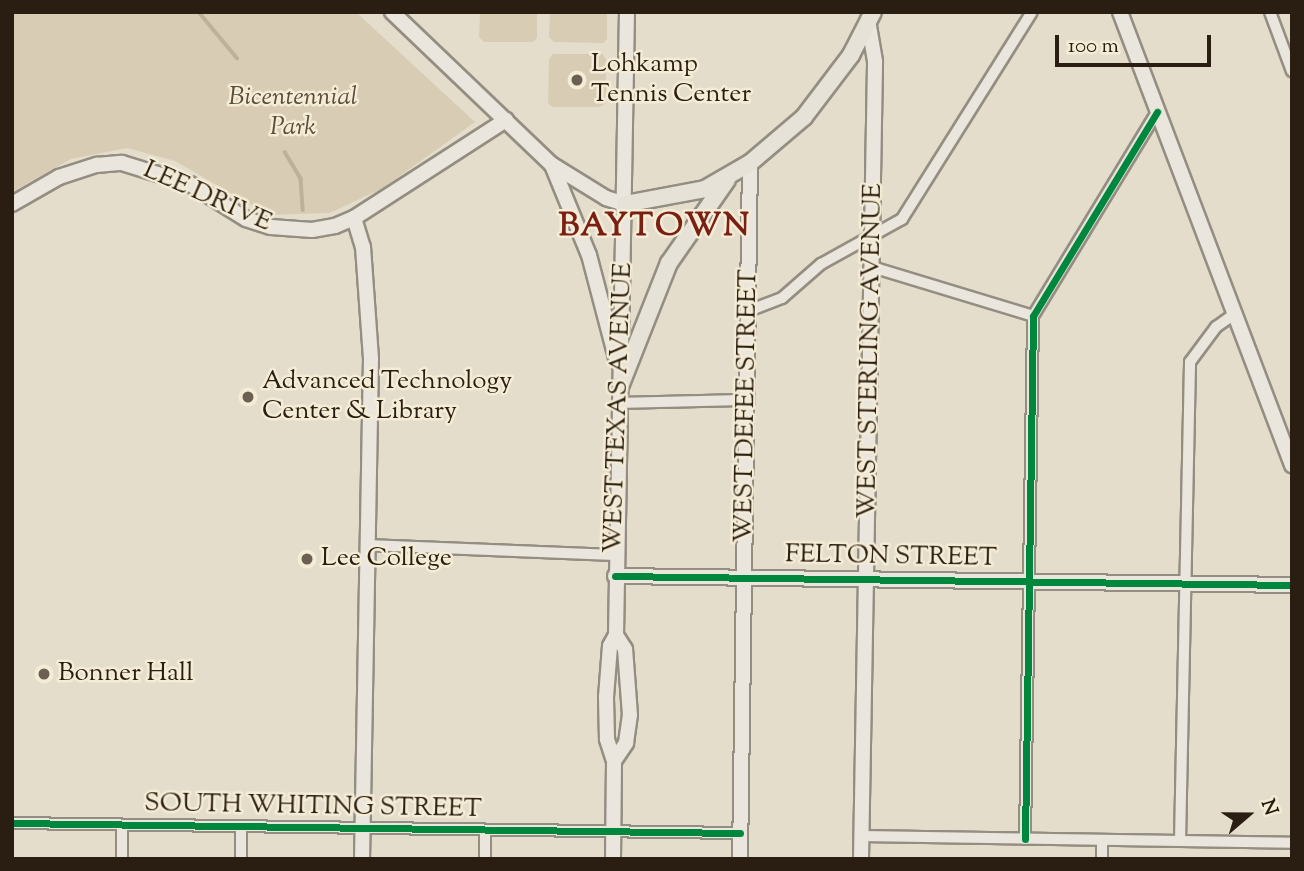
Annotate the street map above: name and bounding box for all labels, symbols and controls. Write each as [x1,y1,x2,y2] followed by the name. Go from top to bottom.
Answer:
[1059,21,1215,65] scale bar
[1068,32,1119,62] text: 100 m
[591,49,751,110] place label: Lohkamp Tennis Center
[569,72,585,88] marker: Lohkamp Tennis Center
[229,82,357,144] park label: Bicentennial Park
[138,155,276,239] street label: LEE DRIVE
[852,183,890,519] street label: WEST STERLING AVENUE
[559,208,751,248] district label: BAYTOWN
[598,262,640,554] street label: WEST TEXAS AVENUE
[729,269,765,543] street label: WEST DEFEE STREET
[262,366,512,428] place label: Advanced Technology Center & Library
[240,389,256,405] marker: Advanced Technology Center & Library
[785,540,997,574] street label: FELTON STREET
[321,543,452,575] place label: Lee College
[299,551,315,567] marker: Lee College
[58,658,194,690] place label: Bonner Hall
[36,666,52,682] marker: Bonner Hall
[1213,780,1283,850] north arrow
[144,788,482,826] street label: SOUTH WHITING STREET
[1253,796,1283,819] text: N

